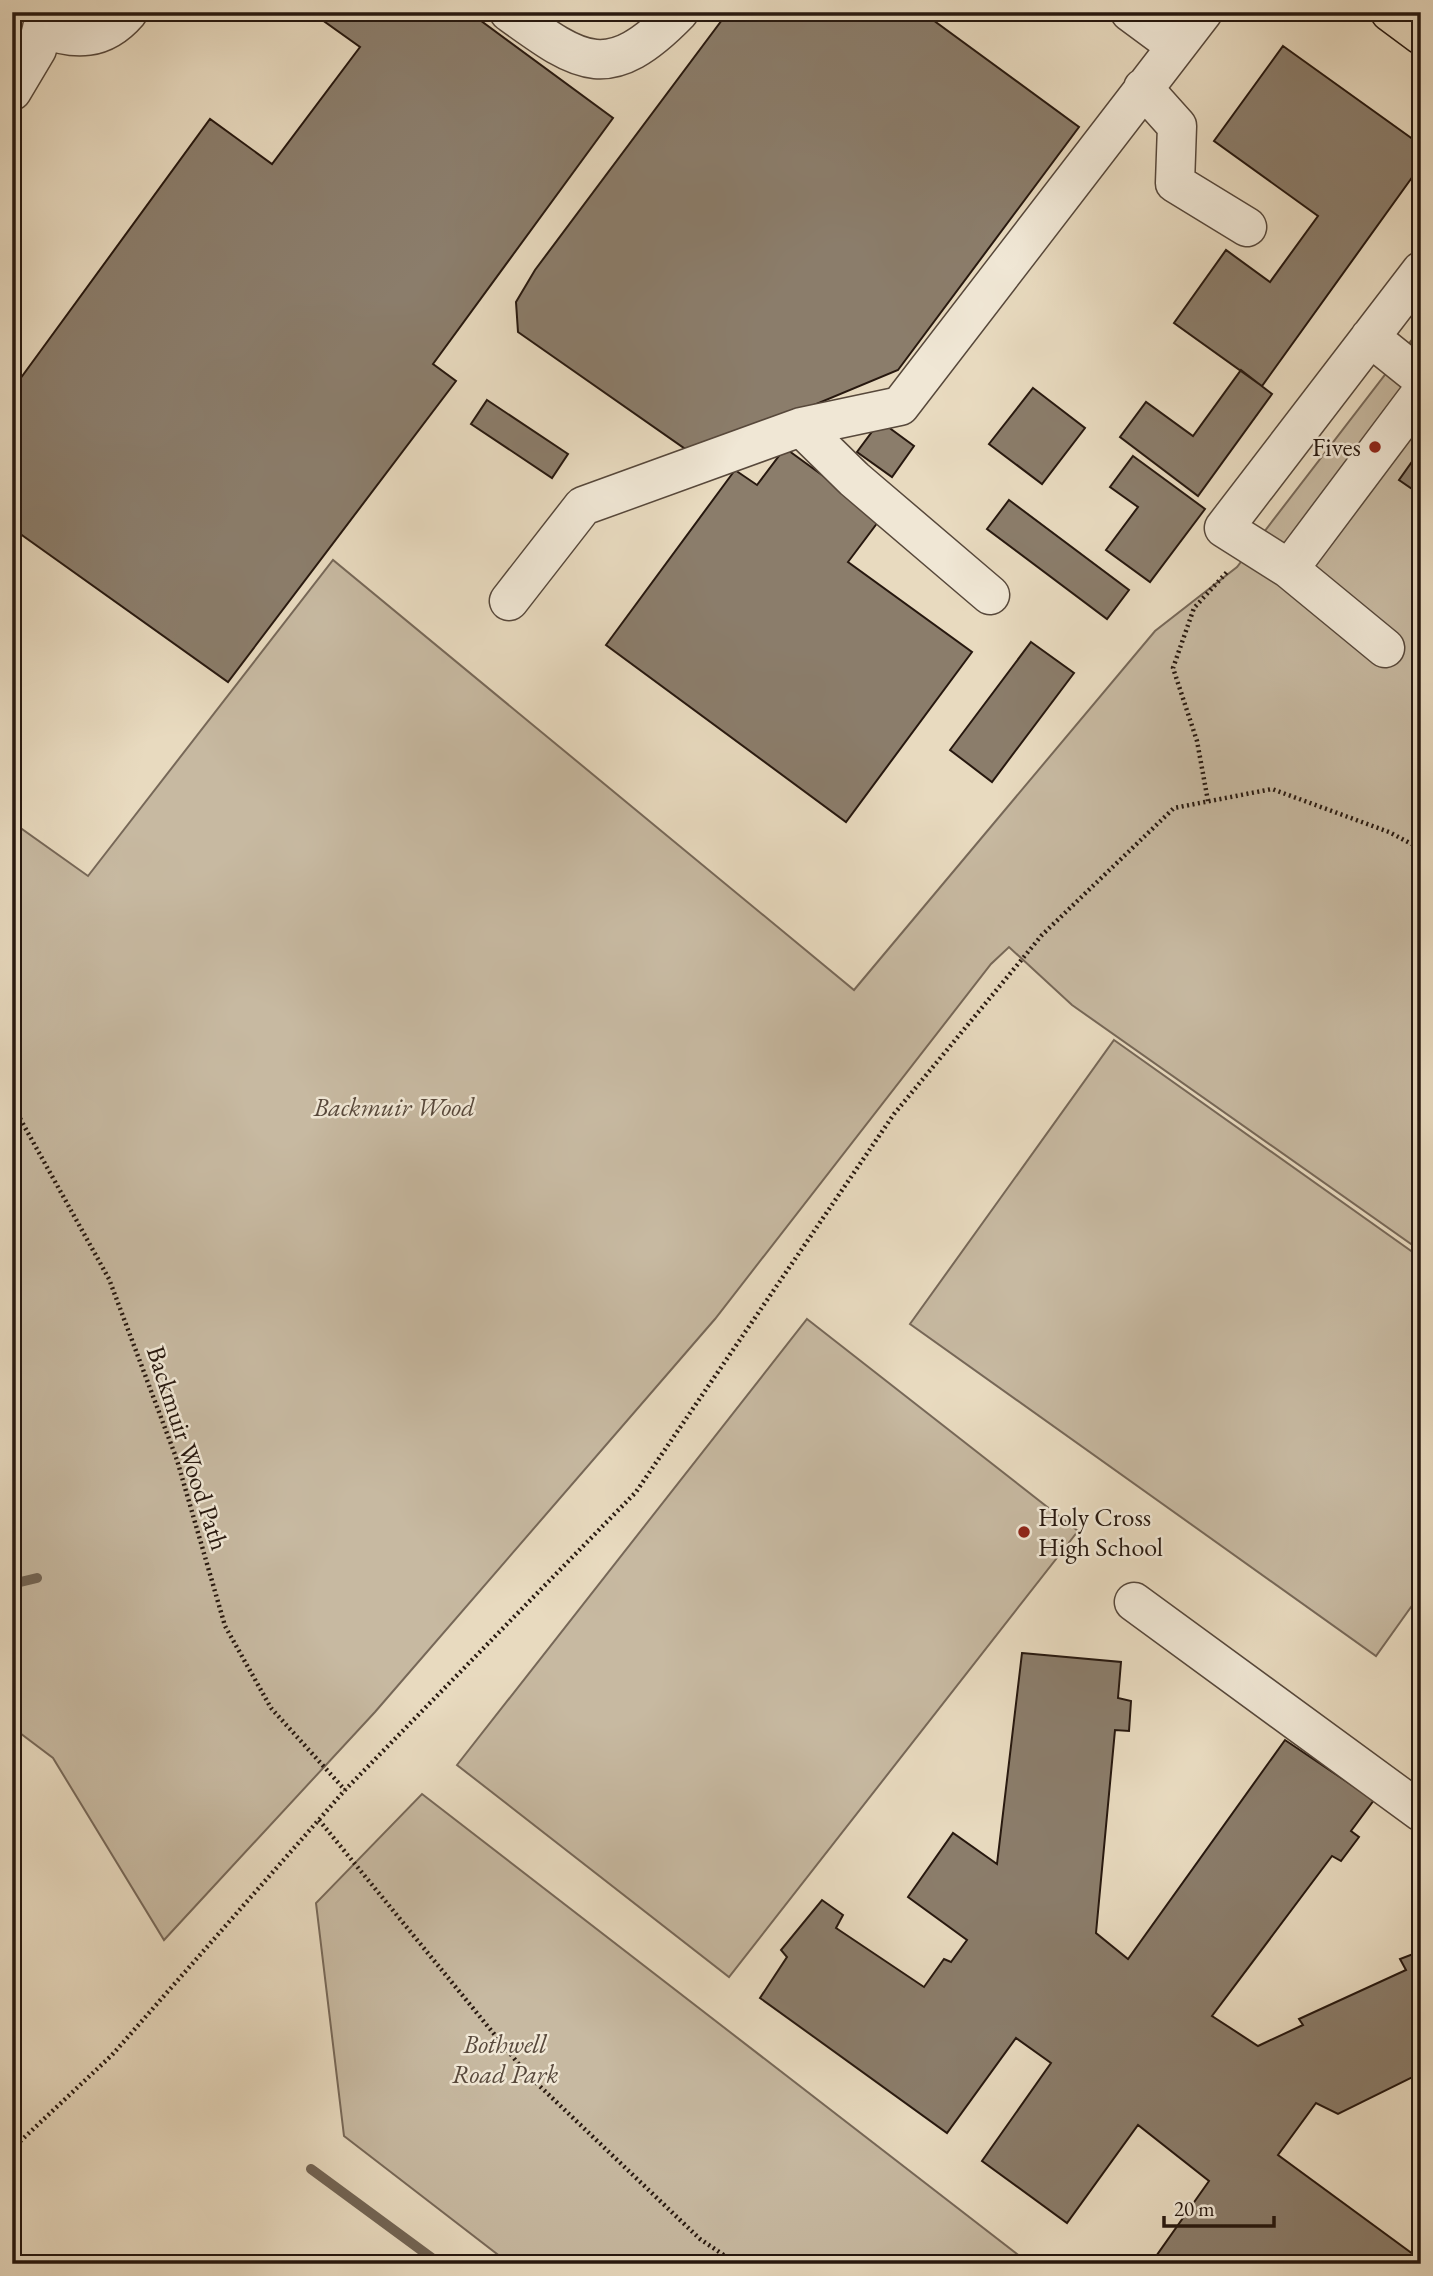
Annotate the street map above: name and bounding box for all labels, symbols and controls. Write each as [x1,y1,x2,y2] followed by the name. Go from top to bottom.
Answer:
[1312,430,1361,464] place label: Fives
[1367,439,1383,455] marker: Fives
[312,1090,475,1124] park label: Backmuir Wood
[139,1342,237,1554] street label: Backmuir Wood Path
[1038,1500,1163,1564] place label: Holy Cross High School
[1016,1524,1032,1540] marker: Holy Cross High School
[452,2027,558,2091] park label: Bothwell Road Park
[1164,2185,1274,2229] scale bar
[1174,2195,1215,2222] text: 20 m

